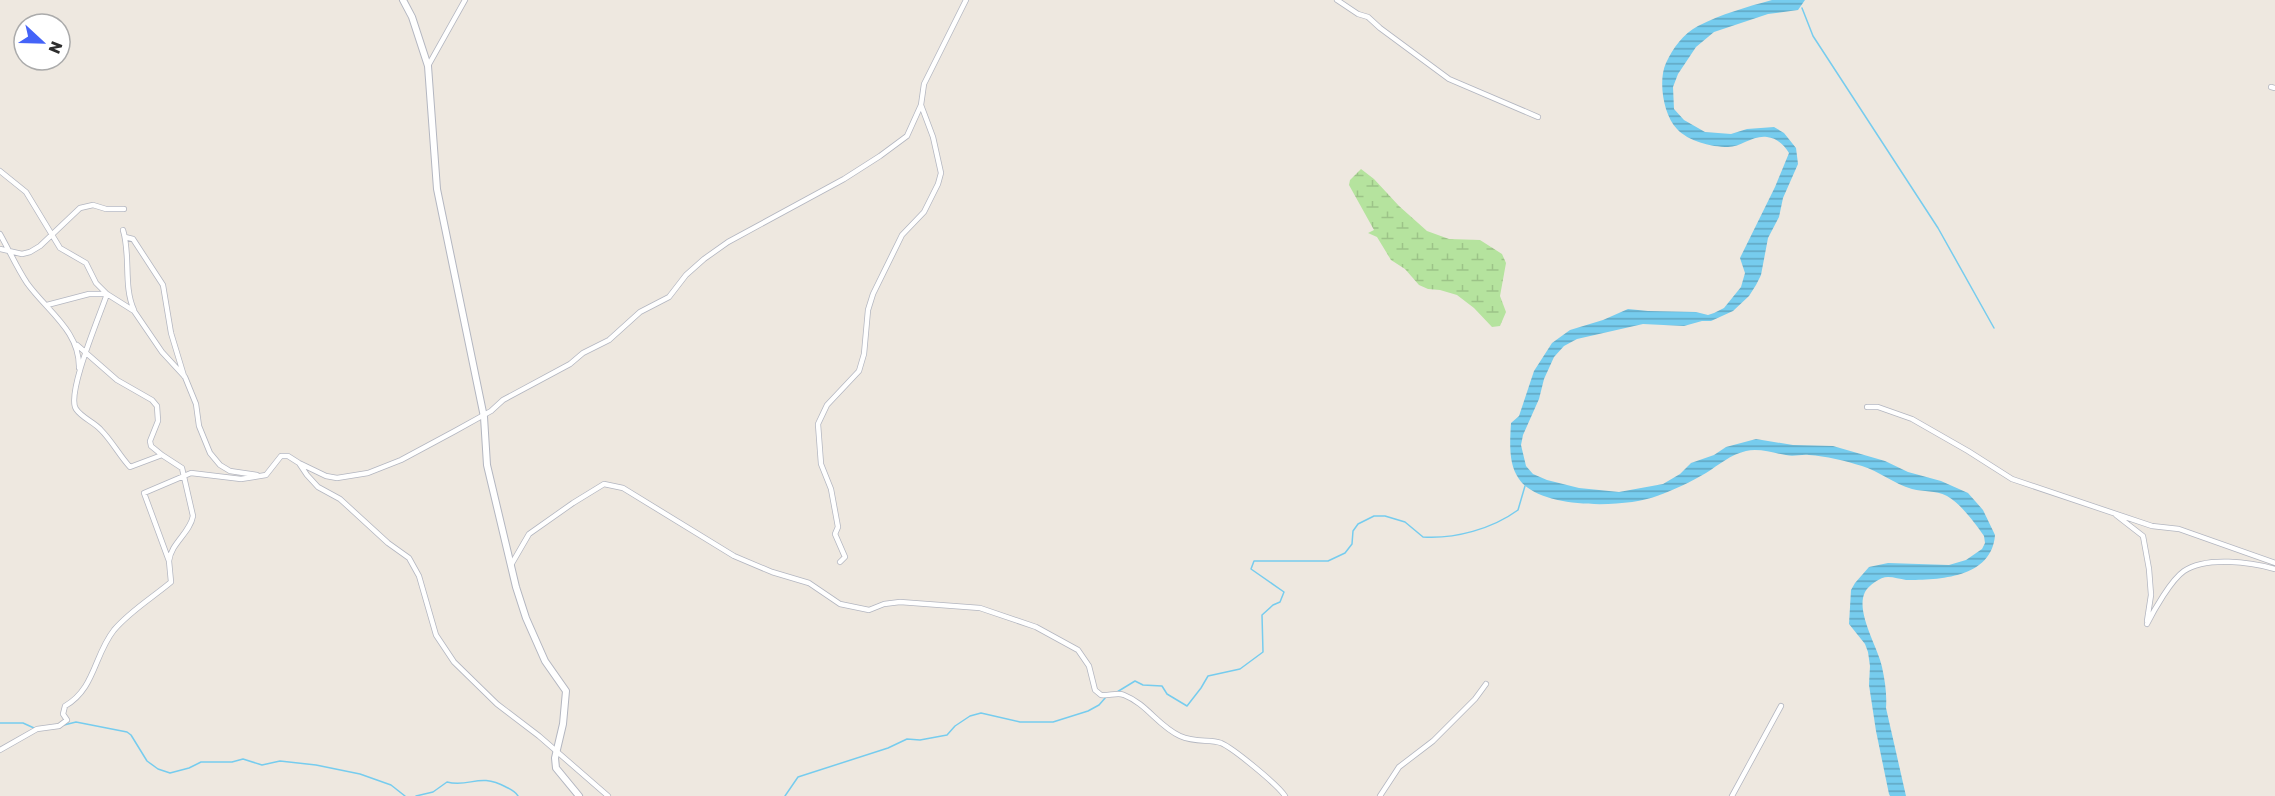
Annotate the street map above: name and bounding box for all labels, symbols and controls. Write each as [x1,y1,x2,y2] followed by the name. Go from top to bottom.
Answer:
[12,12,72,72] north arrow
[44,39,66,56] text: N

